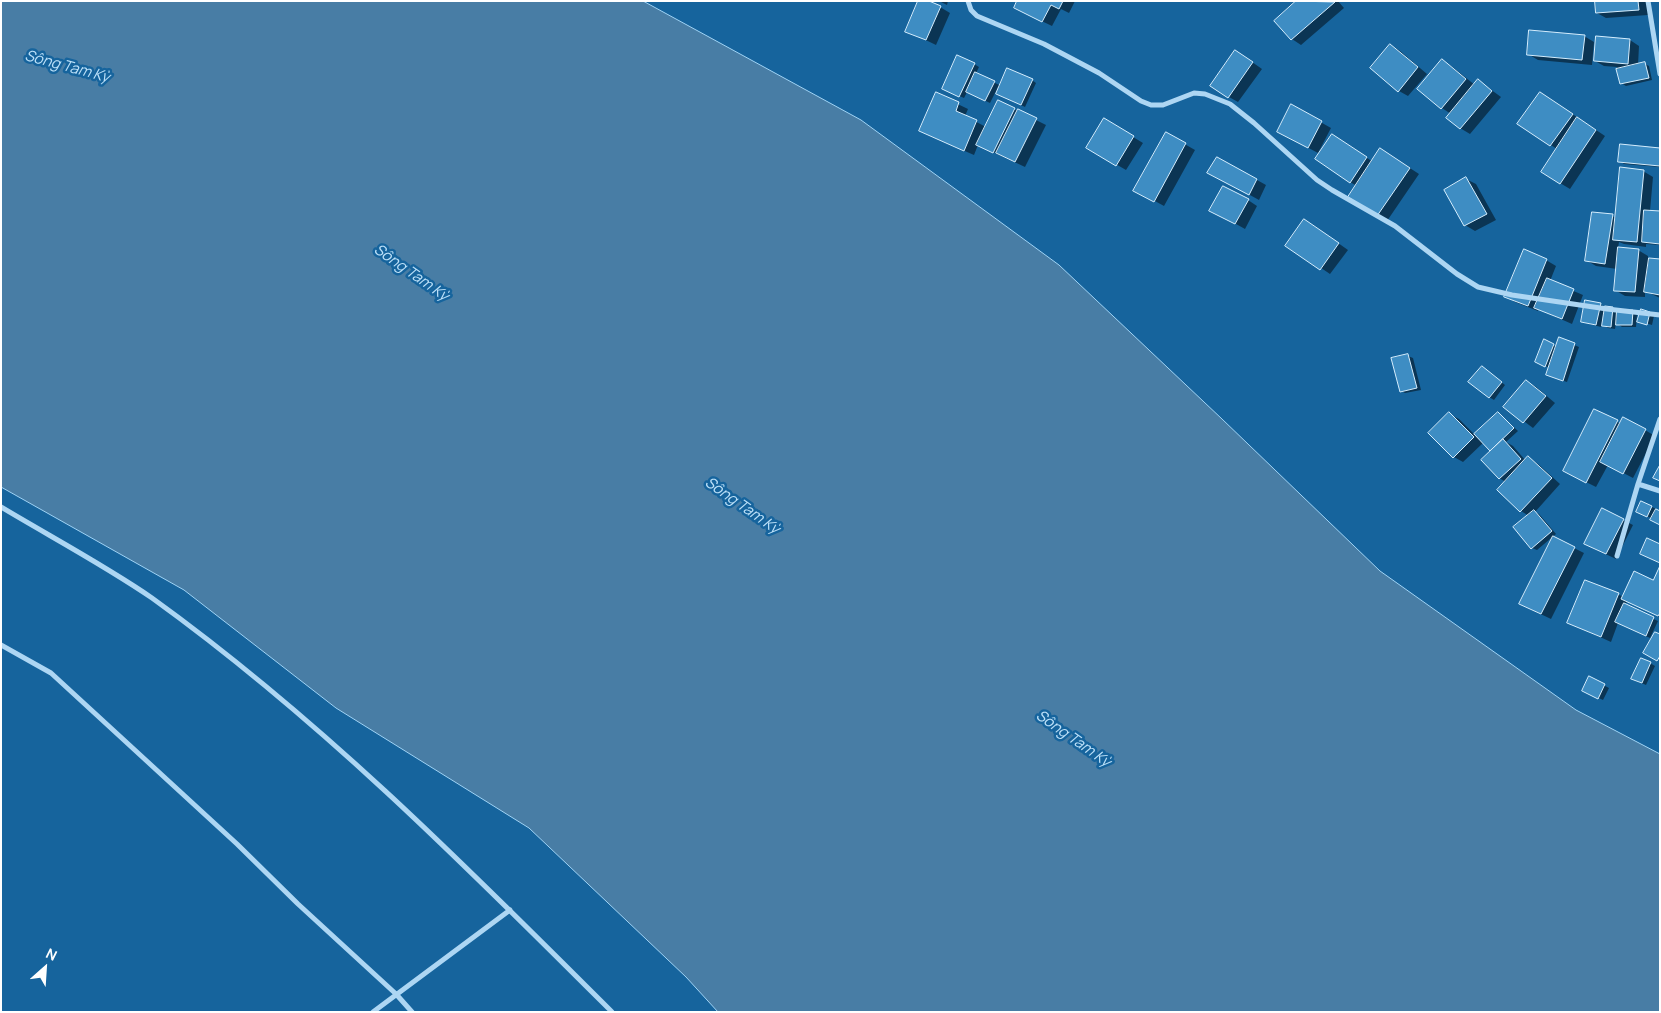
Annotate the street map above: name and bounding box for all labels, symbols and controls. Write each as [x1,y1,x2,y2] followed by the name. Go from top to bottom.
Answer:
[23,47,111,87] water label: Sông Tam Kỳ
[370,241,452,305] water label: Sông Tam Kỳ
[701,474,783,538] water label: Sông Tam Kỳ
[1032,707,1114,771] water label: Sông Tam Kỳ
[20,943,70,993] north arrow
[43,943,60,965] text: N

